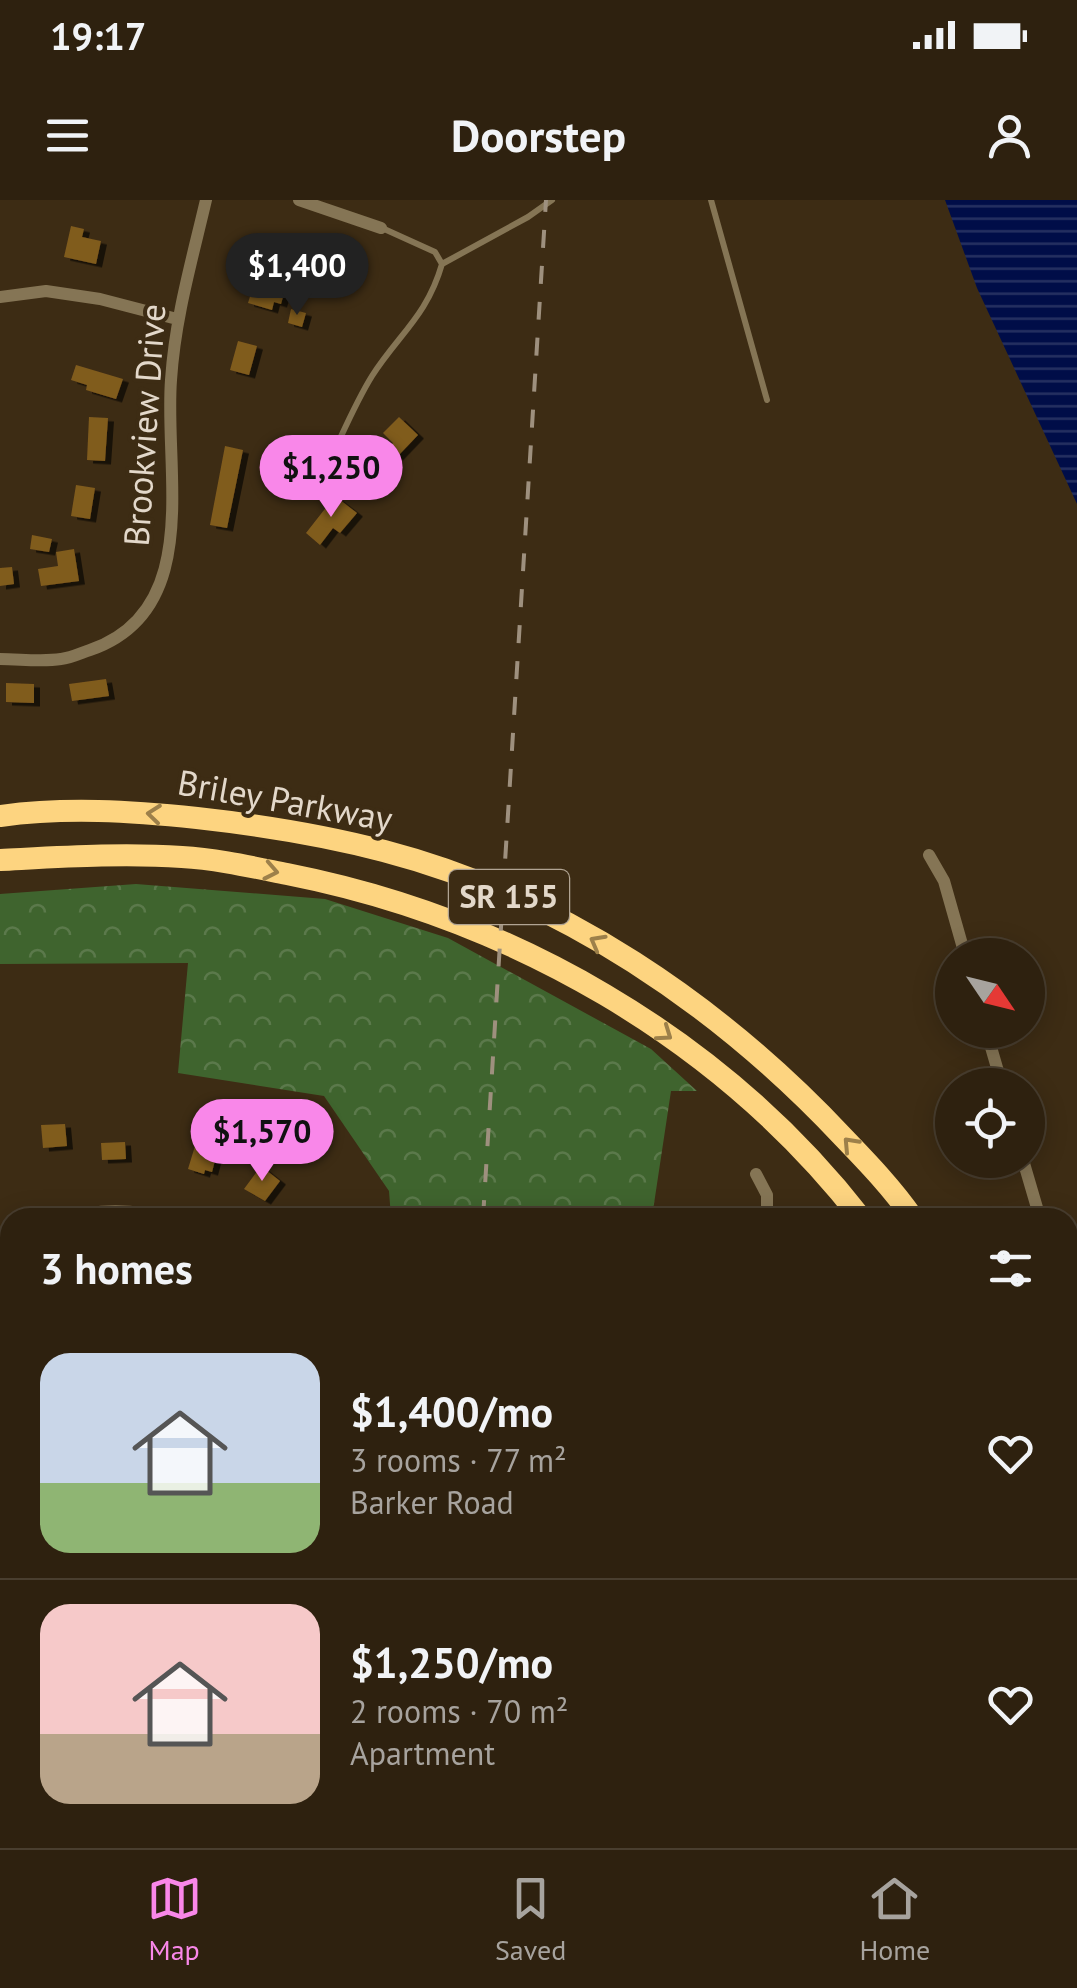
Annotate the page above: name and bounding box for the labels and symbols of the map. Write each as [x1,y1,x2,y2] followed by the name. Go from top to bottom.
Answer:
[216,233,378,318] pin: $1,400
[113,302,175,548] street label: Brookview Drive
[250,435,412,520] pin: $1,250
[174,759,396,842] street label: Briley Parkway
[146,804,162,825] one-way arrow
[262,859,279,880] one-way arrow
[449,870,569,924] road number: SR 155
[590,935,608,955] one-way arrow
[935,938,1045,1048] north arrow
[653,1022,672,1040] one-way arrow
[181,1099,343,1184] pin: $1,570
[844,1137,862,1155] one-way arrow

